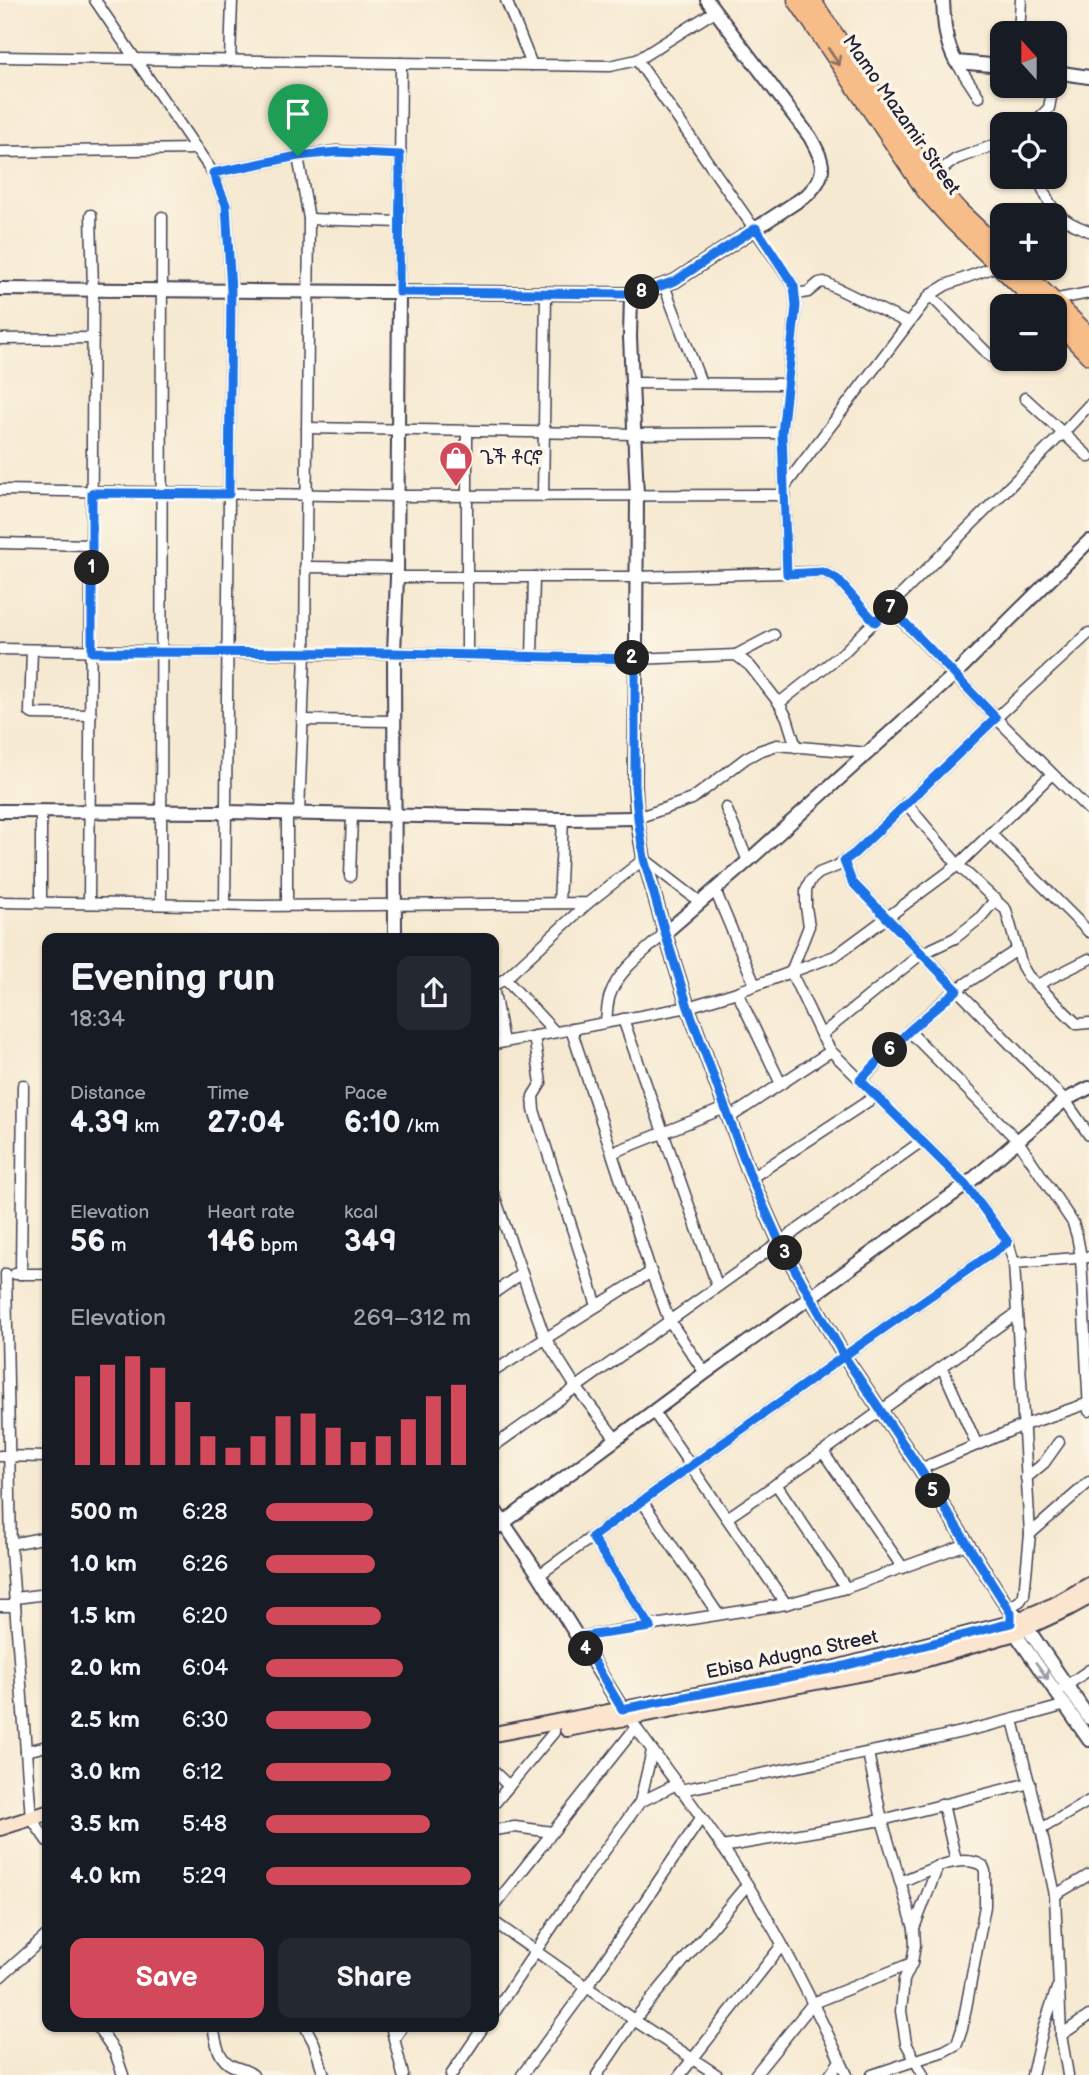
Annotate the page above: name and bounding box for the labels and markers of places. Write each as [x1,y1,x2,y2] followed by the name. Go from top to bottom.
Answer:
[268,84,328,156] pin
[624,274,660,310] pin: 8
[437,439,475,488] shop icon: ጌች ቶርኖ
[480,447,543,470] place label: ጌች ቶርኖ
[74,550,110,586] pin: 1
[874,590,908,626] pin: 7
[614,640,650,676] pin: 2
[872,1032,908,1068] pin: 6
[768,1236,802,1270] pin: 3
[916,1474,950,1508] pin: 5
[568,1632,604,1666] pin: 4

